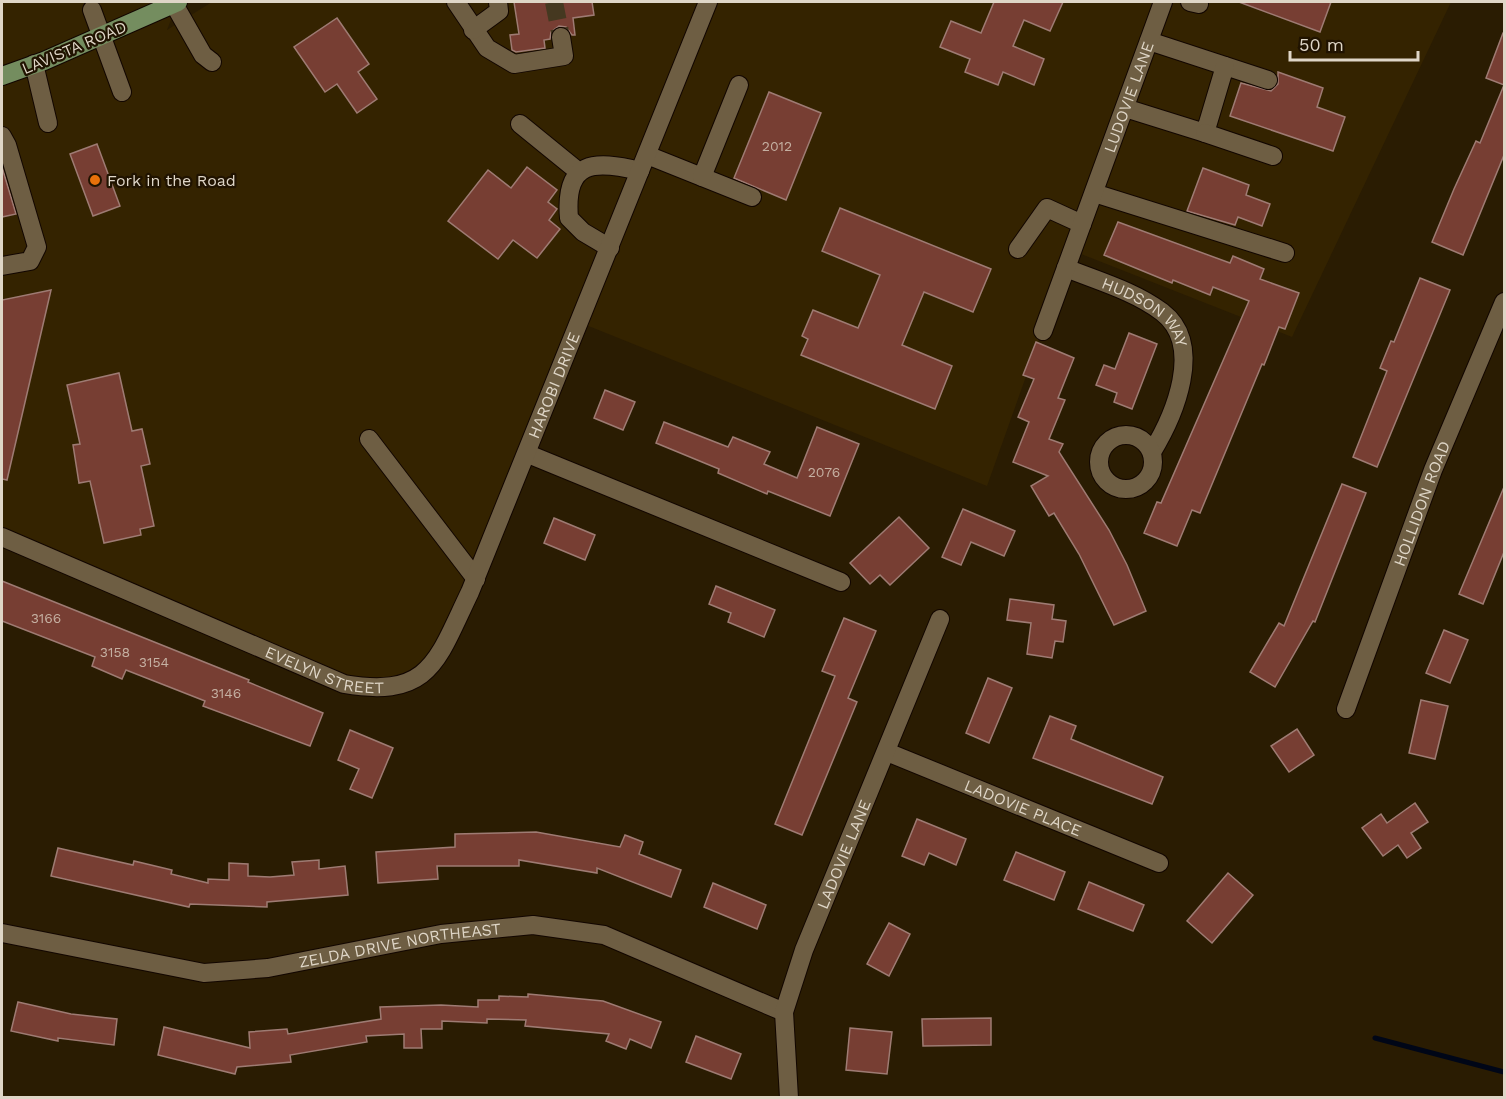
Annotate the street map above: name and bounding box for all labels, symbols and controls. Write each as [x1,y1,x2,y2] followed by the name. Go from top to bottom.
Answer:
[19,17,129,78] street label: LAVISTA ROAD
[1290,24,1418,62] scale bar
[1299,34,1344,55] text: 50 m
[1100,39,1158,155] street label: LUDOVIE LANE
[762,138,792,154] house number: 2012
[107,171,236,190] place label: Fork in the Road
[88,173,102,187] marker: Fork in the Road
[1099,274,1191,349] street label: HUDSON WAY
[524,329,584,441] street label: HAROBI DRIVE
[1390,438,1454,569] street label: HOLLIDON ROAD
[808,464,840,480] house number: 2076
[31,610,61,626] house number: 3166
[262,642,385,697] street label: EVELYN STREET
[100,644,130,660] house number: 3158
[139,654,169,670] house number: 3154
[211,685,241,701] house number: 3146
[961,776,1084,840] street label: LADOVIE PLACE
[813,797,875,912] street label: LADOVIE LANE
[297,919,502,972] street label: ZELDA DRIVE NORTHEAST

